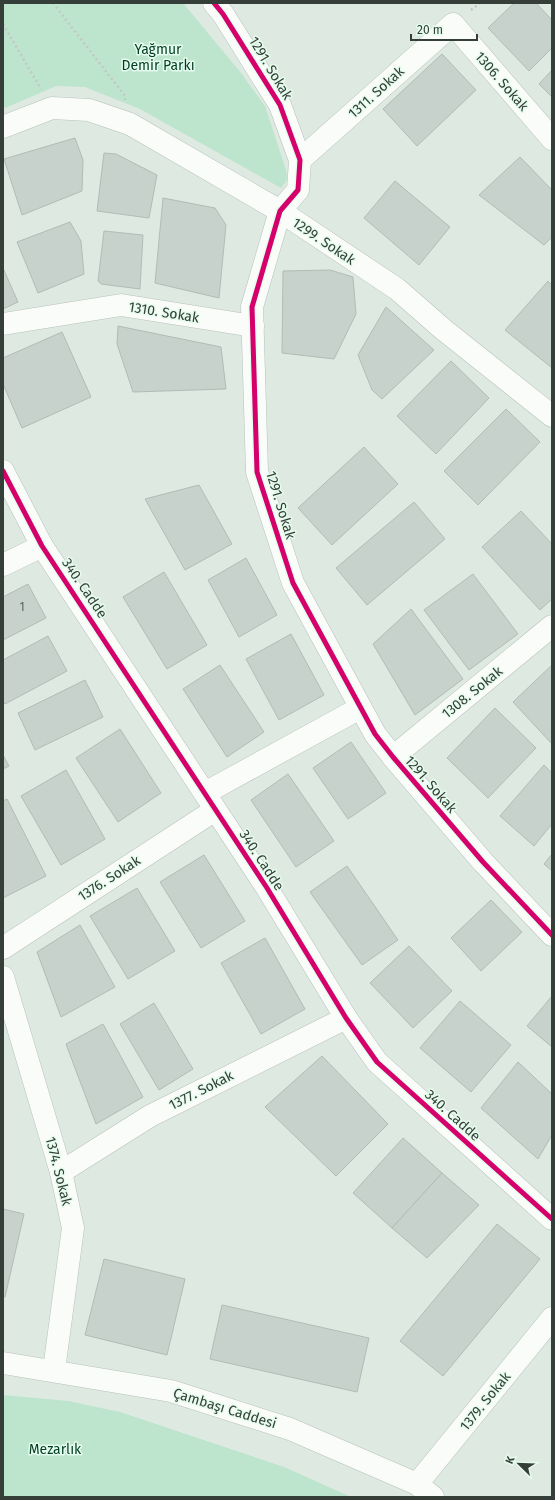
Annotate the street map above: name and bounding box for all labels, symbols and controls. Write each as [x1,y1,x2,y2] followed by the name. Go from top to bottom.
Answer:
[411,16,477,42] scale bar
[417,23,443,37] text: 20 m
[245,34,296,104] street label: 1291. Sokak
[121,41,195,74] park label: Yağmur Demir Parkı
[471,48,533,115] street label: 1306. Sokak
[345,62,408,122] street label: 1311. Sokak
[289,214,359,269] street label: 1299. Sokak
[127,299,201,327] street label: 1310. Sokak
[262,469,299,542] street label: 1291. Sokak
[58,555,111,622] street label: 340. Cadde
[19,600,25,614] house number: 1
[439,662,507,722] street label: 1308. Sokak
[401,752,461,817] street label: 1291. Sokak
[236,827,287,894] street label: 340. Cadde
[75,852,144,905] street label: 1376. Sokak
[166,1067,237,1114] street label: 1377. Sokak
[421,1086,484,1145] street label: 340. Cadde
[42,1135,76,1208] street label: 1374. Sokak
[456,1368,515,1434] street label: 1379. Sokak
[171,1385,279,1432] street label: Çambaşı Caddesi
[29,1441,82,1458] park label: Mezarlık
[499,1444,539,1484] north arrow
[503,1454,518,1466] text: K

